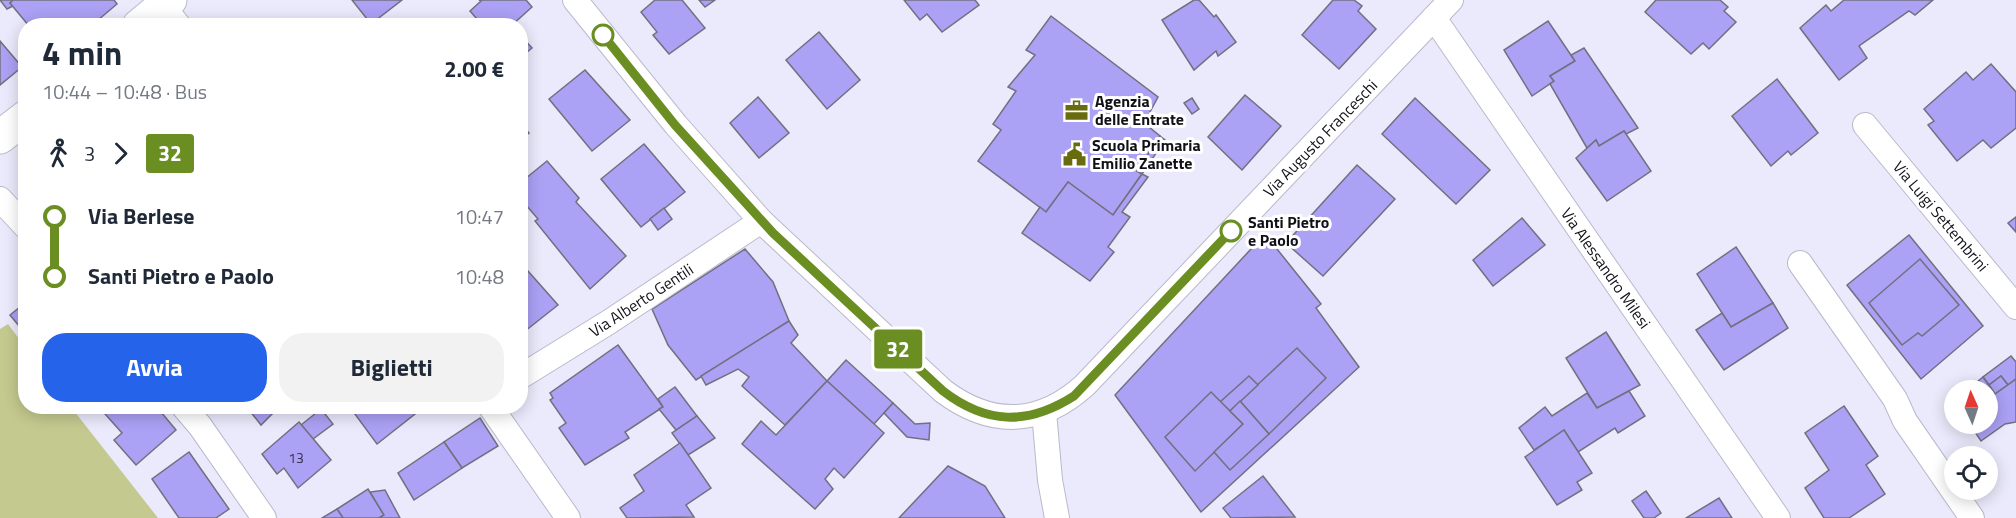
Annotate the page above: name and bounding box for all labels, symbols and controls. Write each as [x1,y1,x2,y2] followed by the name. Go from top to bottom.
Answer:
[592,24,614,46] unlabelled marker
[42,28,122,78] text: 4 min
[444,52,504,86] text: 2.00 €
[1257,74,1383,202] street label: Via Augusto Franceschi
[42,76,207,107] text: 10:44 – 10:48 · Bus
[1095,89,1184,131] place label: Agenzia delle Entrate
[1064,97,1090,123] office icon: Agenzia delle Entrate
[1092,133,1201,175] place label: Scuola Primaria Emilio Zanette
[42,137,75,170] icon: walk
[104,137,137,170] icon: forward
[158,137,182,169] text: 32
[84,138,95,169] text: 3
[1061,141,1087,167] public building icon: Scuola Primaria Emilio Zanette
[1887,155,1995,277] street label: Via Luigi Settembrini
[88,199,195,233] text: Via Berlese
[455,201,504,232] text: 10:47
[1555,203,1657,333] street label: Via Alessandro Milesi
[1248,210,1329,252] place label: Santi Pietro e Paolo
[1220,220,1242,242] marker: Santi Pietro e Paolo
[584,257,698,343] street label: Via Alberto Gentili
[88,259,274,293] text: Santi Pietro e Paolo
[455,261,504,292] text: 10:48
[871,330,925,368] line badge: 32
[42,333,267,402] button: Avvia
[279,333,504,402] button: Biglietti
[886,333,910,365] text: 32
[1944,380,1998,434] north arrow
[1944,380,1998,500] map controls
[1944,446,1998,500] button: locate
[288,447,304,468] house number: 13

